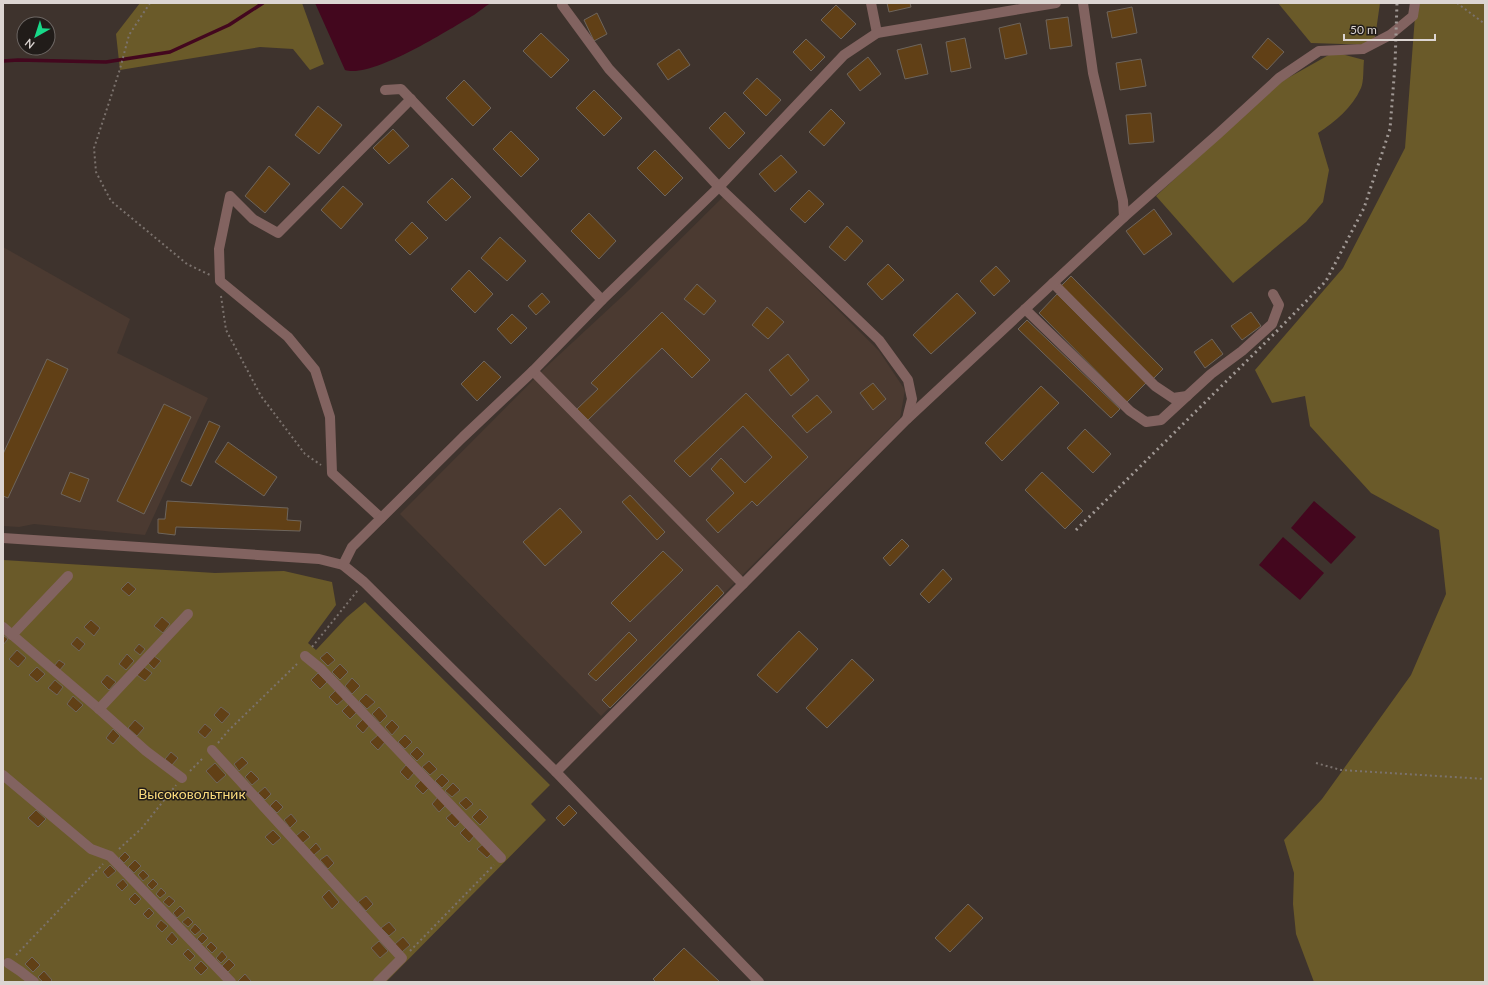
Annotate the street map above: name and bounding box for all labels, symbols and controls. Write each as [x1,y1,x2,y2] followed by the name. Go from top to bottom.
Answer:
[16,16,56,56] north arrow
[1344,16,1435,42] scale bar
[1350,22,1377,37] text: 50 m
[22,36,37,52] text: N
[138,785,246,802] park label: Высоковольтник

